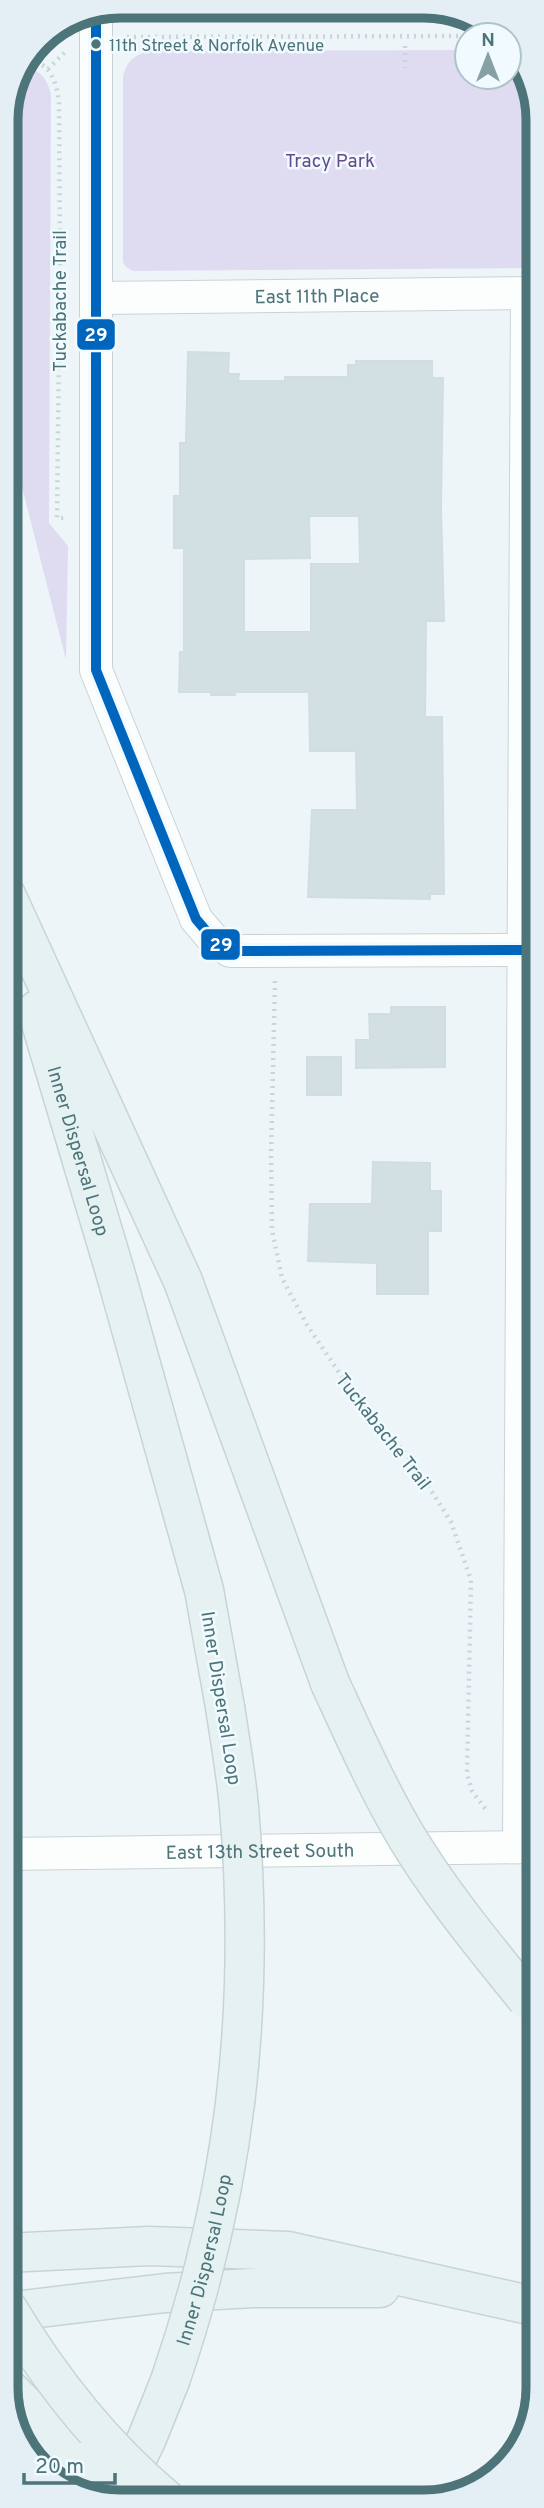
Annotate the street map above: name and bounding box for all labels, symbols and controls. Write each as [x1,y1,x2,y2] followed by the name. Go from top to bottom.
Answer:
[453,21,523,91] north arrow
[481,29,495,53] text: N
[109,36,324,58] place label: 11th Street & Norfolk Avenue
[89,37,103,51] marker: 11th Street & Norfolk Avenue
[285,150,375,174] park label: Tracy Park
[49,230,73,372] street label: Tuckabache Trail
[254,285,380,310] street label: East 11th Place
[76,318,116,351] line badge: 29
[84,324,108,348] text: 29
[200,928,241,961] line badge: 29
[209,934,233,958] text: 29
[40,1064,114,1239] street label: Inner Dispersal Loop
[329,1369,436,1496] street label: Tuckabache Trail
[194,1610,246,1787] street label: Inner Dispersal Loop
[166,1839,354,1866] street label: East 13th Street South
[172,2172,238,2349] street label: Inner Dispersal Loop
[24,2442,116,2486] scale bar
[35,2454,84,2481] text: 20 m

